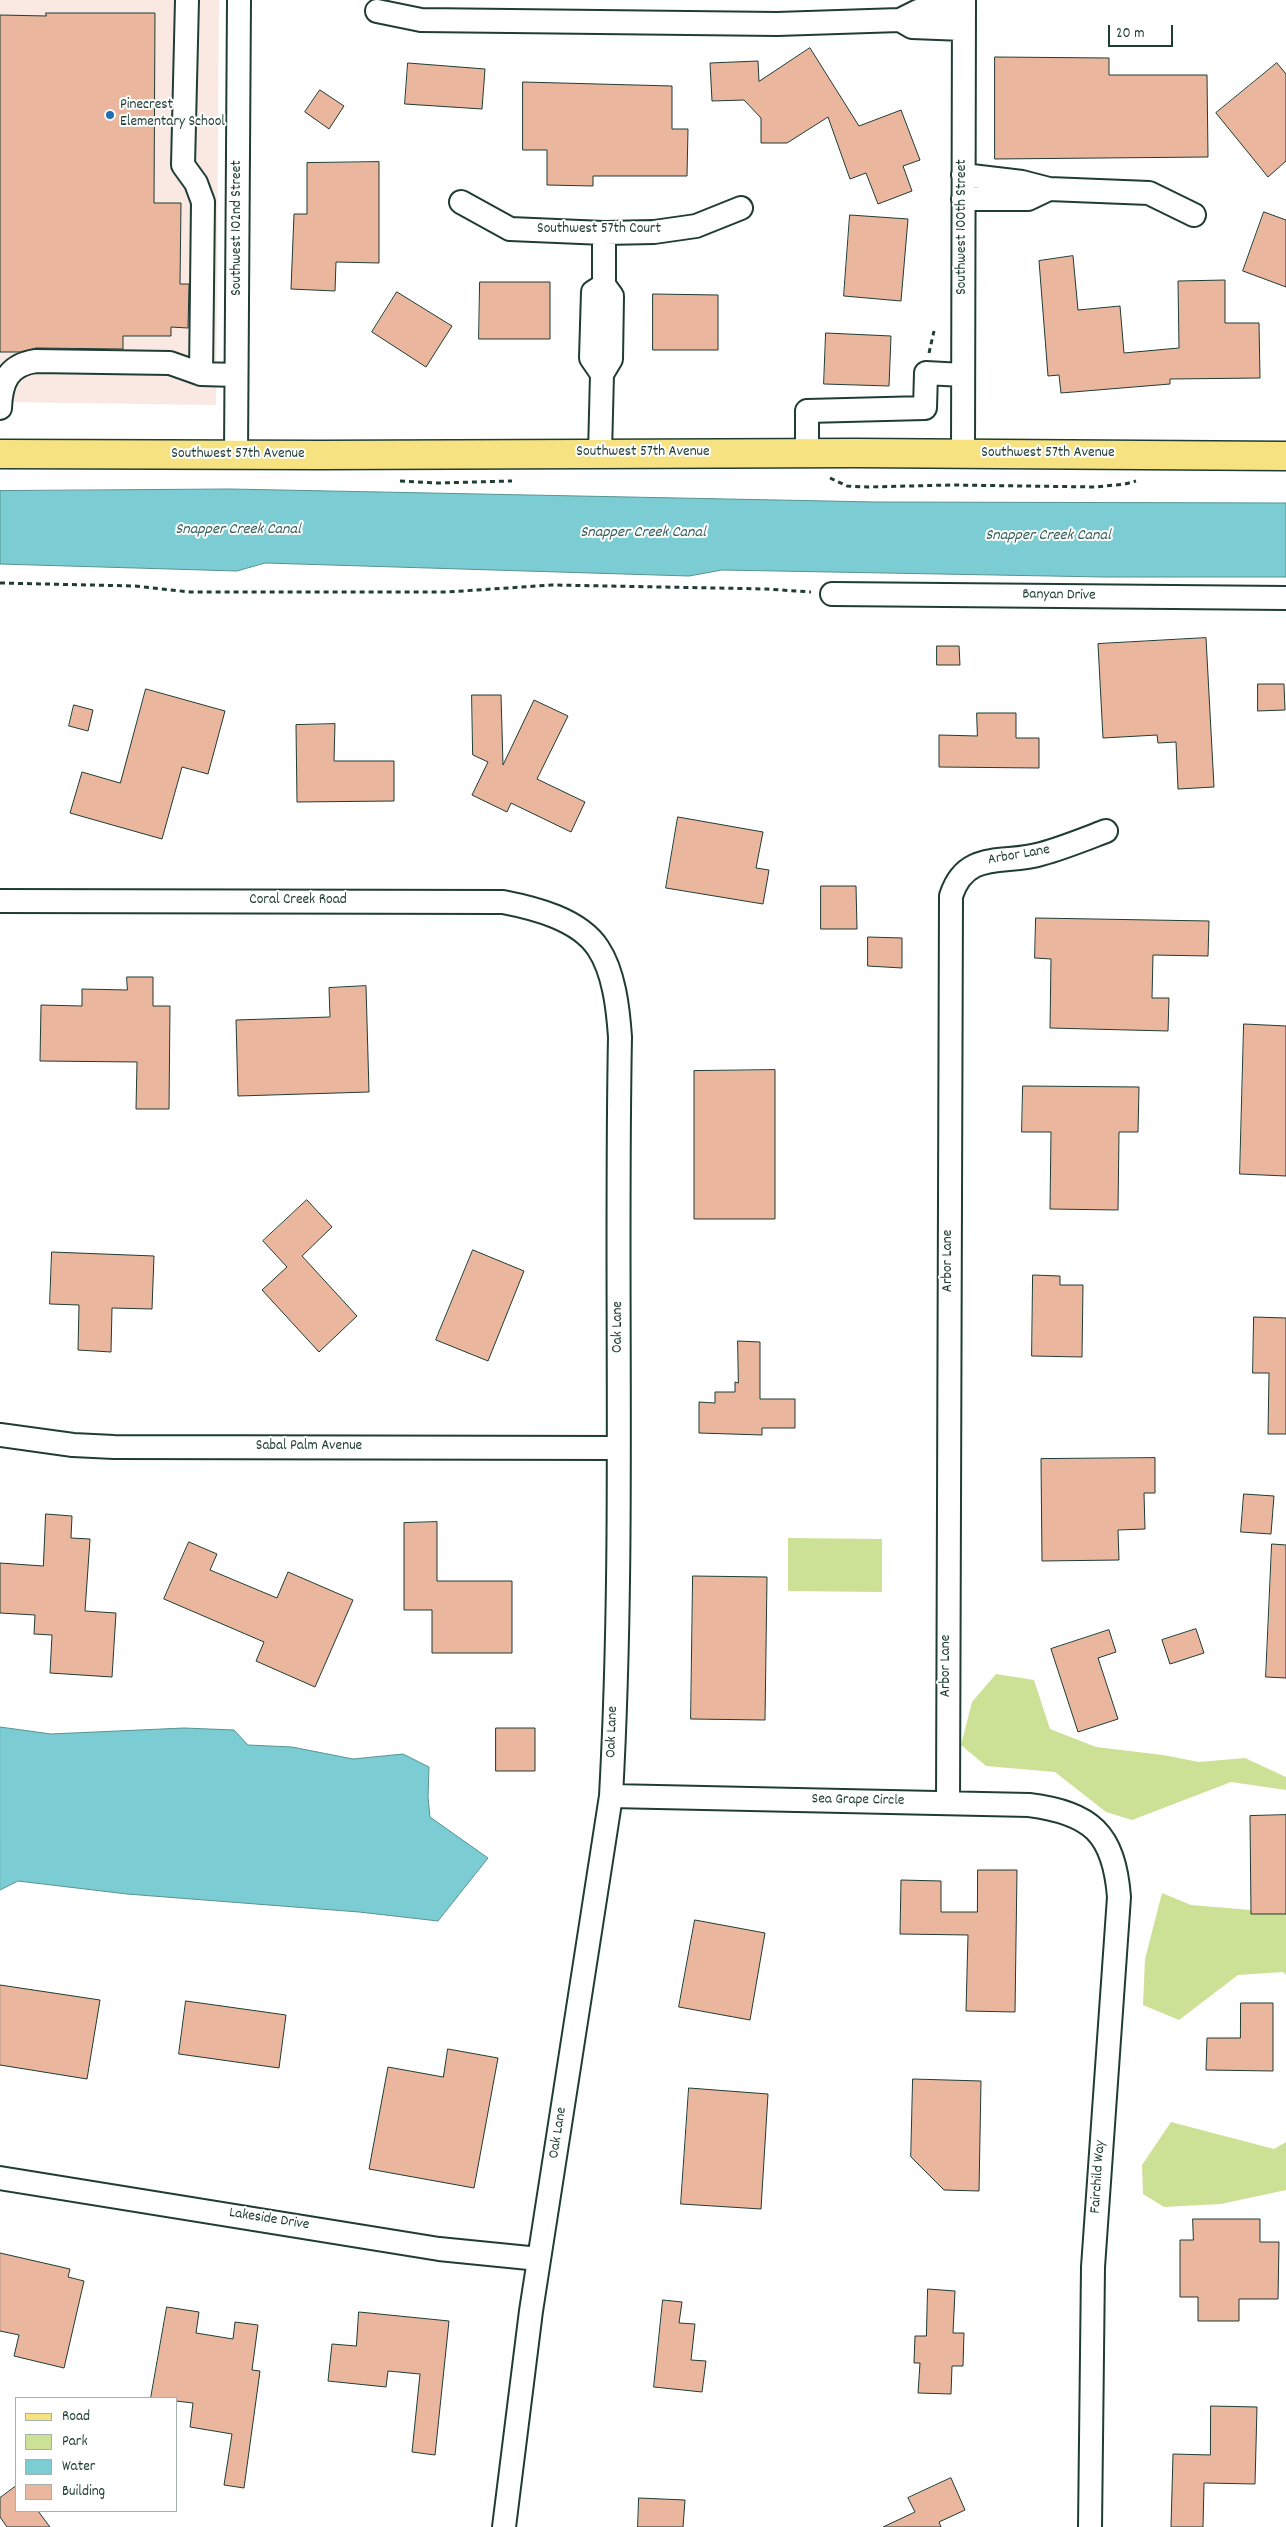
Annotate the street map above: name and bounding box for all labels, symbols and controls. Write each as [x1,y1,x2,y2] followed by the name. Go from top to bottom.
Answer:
[1111,15,1176,47] scale bar
[1116,23,1144,45] text: 20 m
[120,97,225,132] place label: Pinecrest Elementary School
[104,109,116,121] marker: Pinecrest Elementary School
[954,159,972,295] street label: Southwest 100th Street
[229,160,247,296] street label: Southwest 102nd Street
[537,221,661,239] street label: Southwest 57th Court
[576,444,710,462] street label: Southwest 57th Avenue
[981,445,1115,463] street label: Southwest 57th Avenue
[171,446,305,464] street label: Southwest 57th Avenue
[175,521,301,541] water label: Snapper Creek Canal
[580,524,706,544] water label: Snapper Creek Canal
[985,527,1111,547] water label: Snapper Creek Canal
[1022,586,1096,606] street label: Banyan Drive
[987,842,1051,870] street label: Arbor Lane
[249,892,347,910] street label: Coral Creek Road
[940,1230,958,1292] street label: Arbor Lane
[610,1301,628,1353] street label: Oak Lane
[256,1438,362,1456] street label: Sabal Palm Avenue
[938,1635,956,1697] street label: Arbor Lane
[603,1706,623,1758] street label: Oak Lane
[811,1791,905,1811] street label: Sea Grape Circle
[546,2106,572,2160] street label: Oak Lane
[1087,2140,1111,2214] street label: Fairchild Way
[228,2205,310,2235] street label: Lakeside Drive
[15,2397,178,2512] legend
[62,2406,90,2428] text: Road
[62,2431,88,2453] text: Park
[62,2456,95,2478] text: Water
[62,2481,105,2503] text: Building

